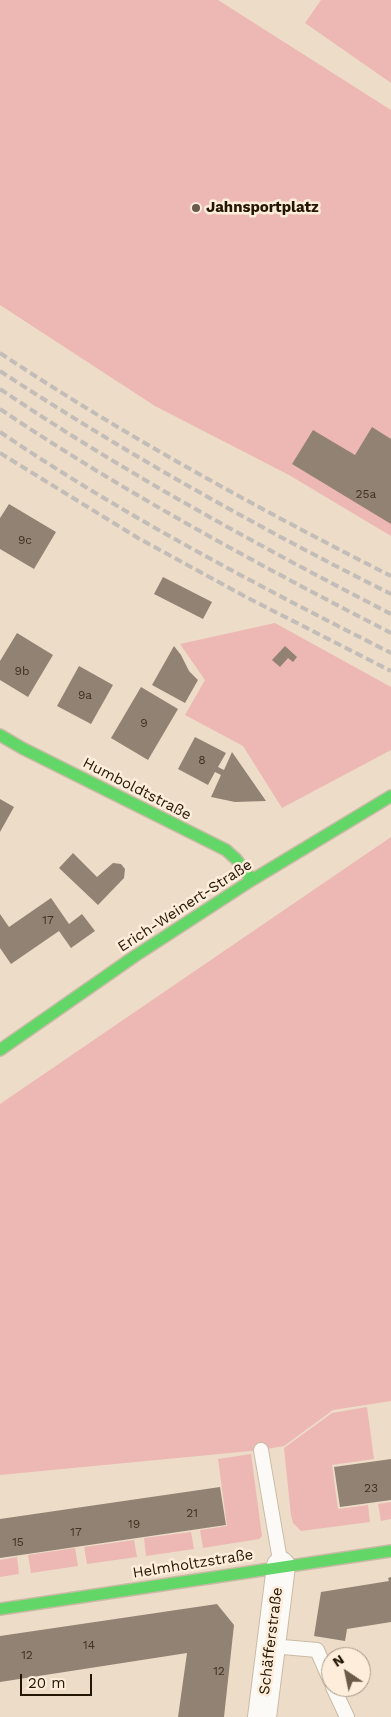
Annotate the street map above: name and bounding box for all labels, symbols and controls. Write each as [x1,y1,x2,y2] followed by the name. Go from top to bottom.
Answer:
[206,199,319,217] place label: Jahnsportplatz
[190,202,202,214] marker: Jahnsportplatz
[356,487,376,501] house number: 25a
[18,533,32,547] house number: 9c
[15,664,29,678] house number: 9b
[78,688,92,702] house number: 9a
[140,716,148,730] house number: 9
[198,753,206,767] house number: 8
[80,754,194,824] street label: Humboldtstraße
[115,856,255,956] street label: Erich-Weinert-Straße
[42,913,54,927] house number: 17
[364,1481,378,1495] house number: 23
[186,1506,198,1520] house number: 21
[128,1517,140,1531] house number: 19
[70,1525,82,1539] house number: 17
[12,1535,24,1549] house number: 15
[131,1546,255,1582] street label: Helmholtzstraße
[255,1586,287,1696] street label: Schäfferstraße
[83,1638,95,1652] house number: 14
[321,1647,371,1697] north arrow
[21,1648,33,1662] house number: 12
[329,1651,347,1670] text: N
[22,1664,95,1696] scale bar
[213,1664,225,1678] house number: 12
[28,1674,66,1692] text: 20 m

